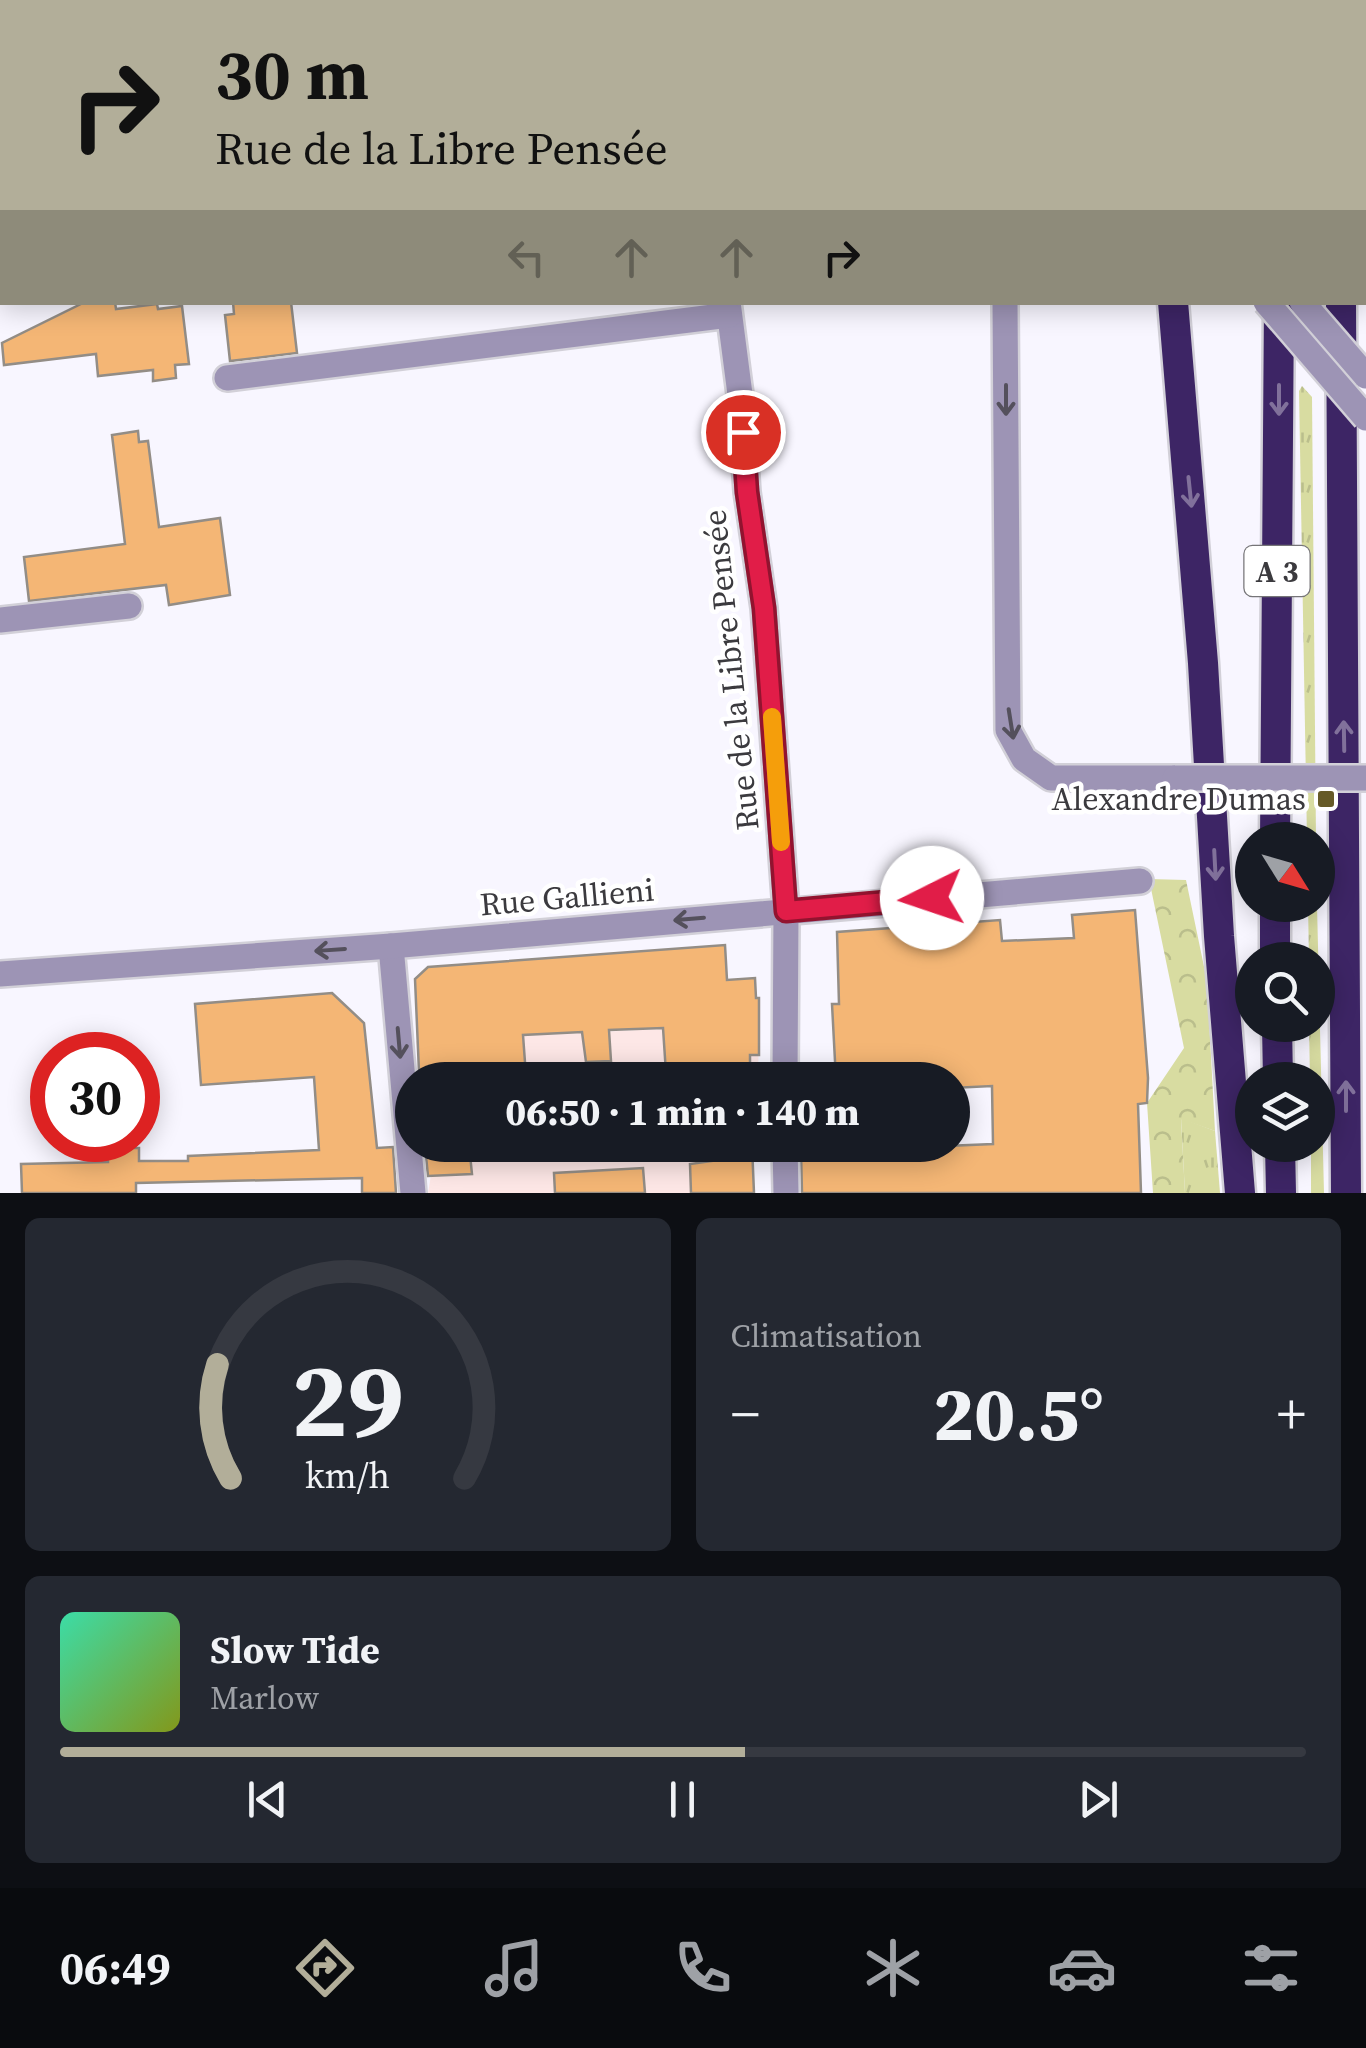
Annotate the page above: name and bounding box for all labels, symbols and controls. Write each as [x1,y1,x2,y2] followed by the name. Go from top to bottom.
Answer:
[215,26,369,122] text: 30 m
[50,40,180,170] icon: right
[215,117,668,179] text: Rue de la Libre Pensée
[499,230,554,285] icon: left
[604,230,659,285] icon: ahead
[709,230,764,285] icon: ahead
[814,230,869,285] icon: right
[996,382,1016,415] one-way arrow
[1269,383,1288,415] one-way arrow
[701,390,786,475] pin
[716,405,771,460] icon: arrive
[1180,476,1199,508] one-way arrow
[692,508,770,832] street label: Rue de la Libre Pensée
[1244,546,1310,596] road number: A 3
[1002,707,1020,740] one-way arrow
[1334,720,1354,752] one-way arrow
[1051,777,1306,821] place label: Alexandre Dumas
[1315,788,1337,810] marker: Alexandre Dumas
[1235,822,1335,922] north arrow
[1235,822,1335,1162] map controls
[880,846,984,950] position arrow
[1206,849,1225,881] one-way arrow
[478,867,656,927] street label: Rue Gallieni
[673,910,706,929] one-way arrow
[315,941,347,960] one-way arrow
[1235,942,1335,1042] button: search
[390,1026,409,1058] one-way arrow
[30,1032,160,1162] speed limit sign: 30
[1235,1062,1335,1162] button: layers
[1336,1080,1356,1112] one-way arrow
[505,1086,860,1138] text: 06:50 · 1 min · 140 m
[731,1314,922,1358] text: Climatisation
[291,1328,404,1471] text: 29
[933,1362,1104,1465] text: 20.5°
[731,1376,760,1451] text: −
[1277,1376,1306,1451] text: +
[305,1451,390,1500] text: km/h
[210,1624,380,1676] text: Slow Tide
[210,1676,319,1720] text: Marlow
[240,1772,295,1827] icon: previous
[655,1772,710,1827] icon: pause
[1071,1772,1126,1827] icon: next
[290,1933,360,2003] icon: directions
[479,1933,549,2003] icon: music
[668,1933,738,2003] icon: phone
[858,1933,928,2003] icon: climate
[1047,1933,1117,2003] icon: car
[1236,1933,1306,2003] icon: filters
[60,1937,171,1999] text: 06:49

